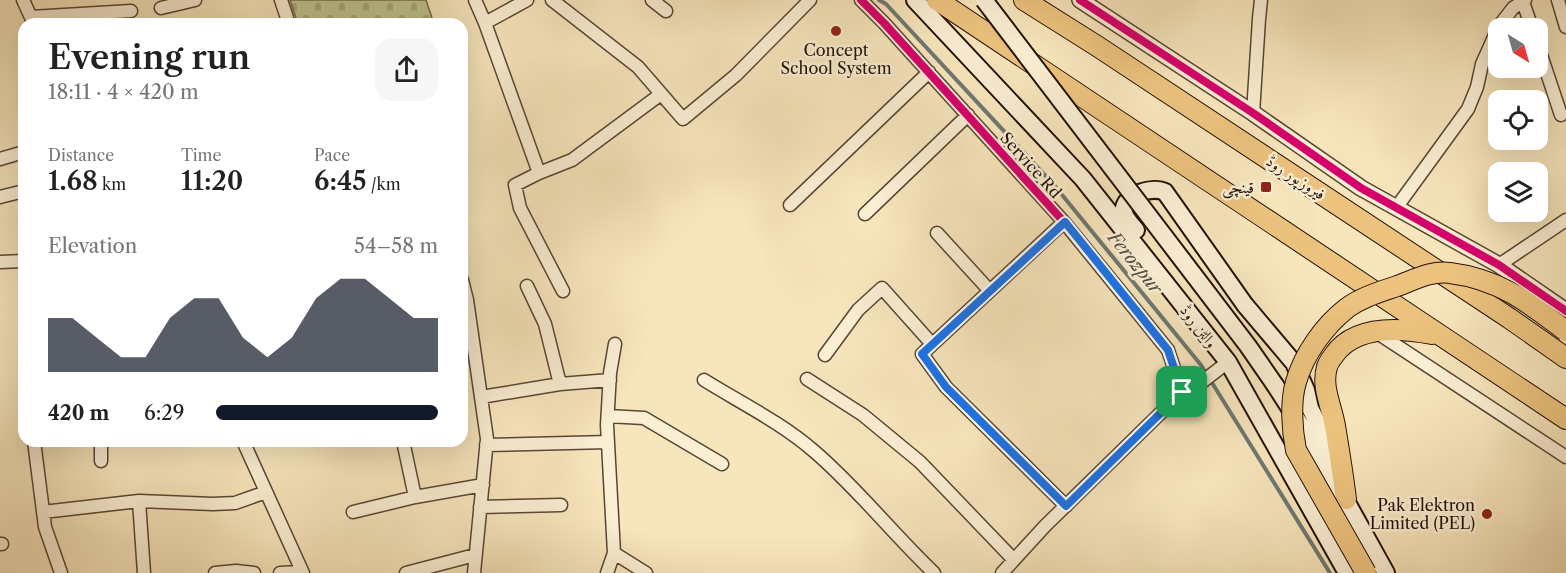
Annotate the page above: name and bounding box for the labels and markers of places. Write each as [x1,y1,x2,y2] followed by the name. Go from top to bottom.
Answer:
[829,24,843,38] marker: Concept School System
[780,40,892,78] place label: Concept School System
[1222,177,1254,199] place label: قینچی
[1259,180,1273,194] marker: قینچی
[1156,366,1207,417] pin
[1370,495,1475,533] place label: Pak Elektron Limited (PEL)
[1480,507,1494,521] marker: Pak Elektron Limited (PEL)

